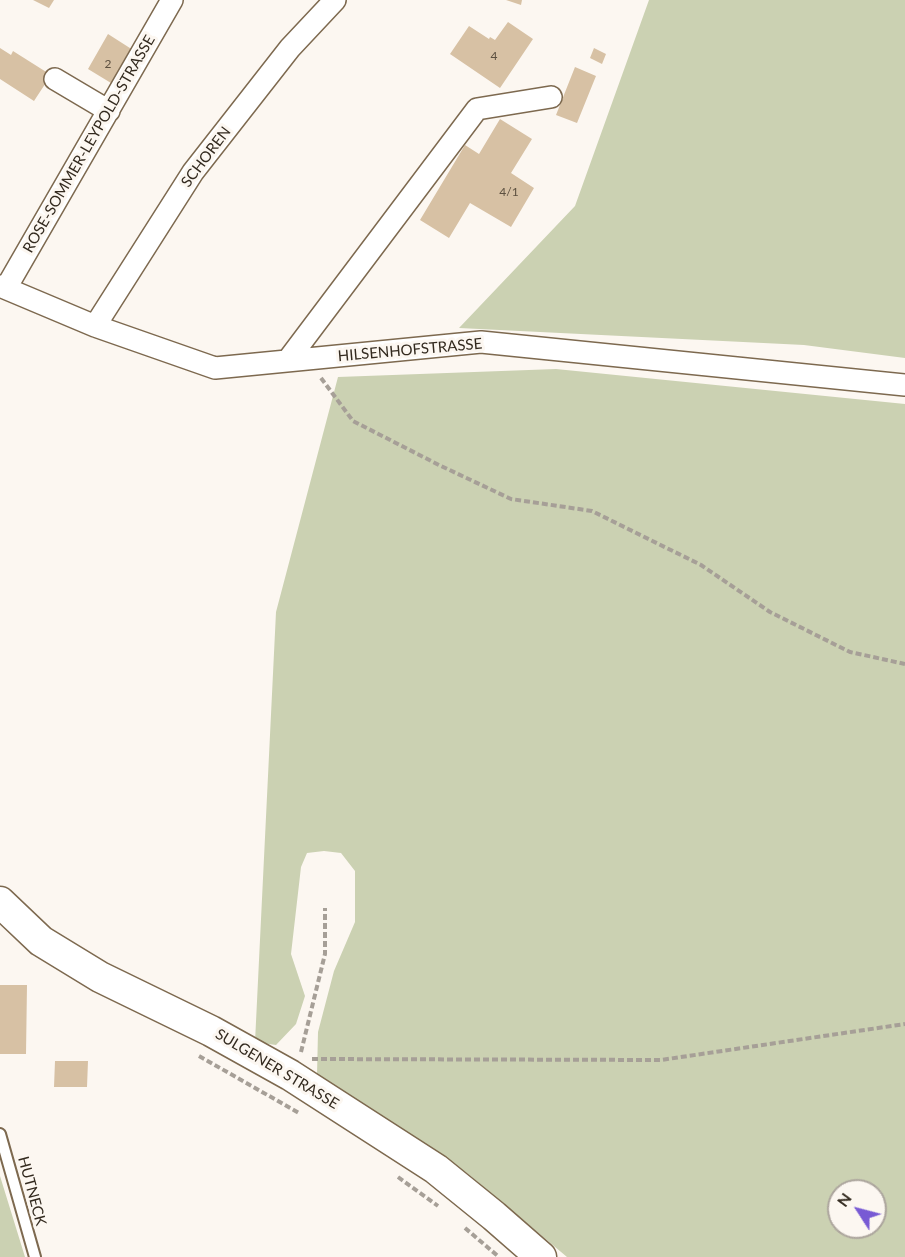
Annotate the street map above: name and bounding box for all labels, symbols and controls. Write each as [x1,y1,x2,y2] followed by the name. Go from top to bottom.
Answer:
[19,32,159,256] street label: ROSE-SOMMER-LEYPOLD-STRASSE
[491,49,497,63] house number: 4
[105,57,111,71] house number: 2
[177,123,235,191] street label: SCHOREN
[499,185,519,199] house number: 4/1
[337,335,483,365] street label: HILSENHOFSTRASSE
[212,1025,342,1113] street label: SULGENER STRASSE
[14,1154,50,1228] street label: HUTNECK
[827,1179,887,1239] north arrow
[832,1189,855,1210] text: N

